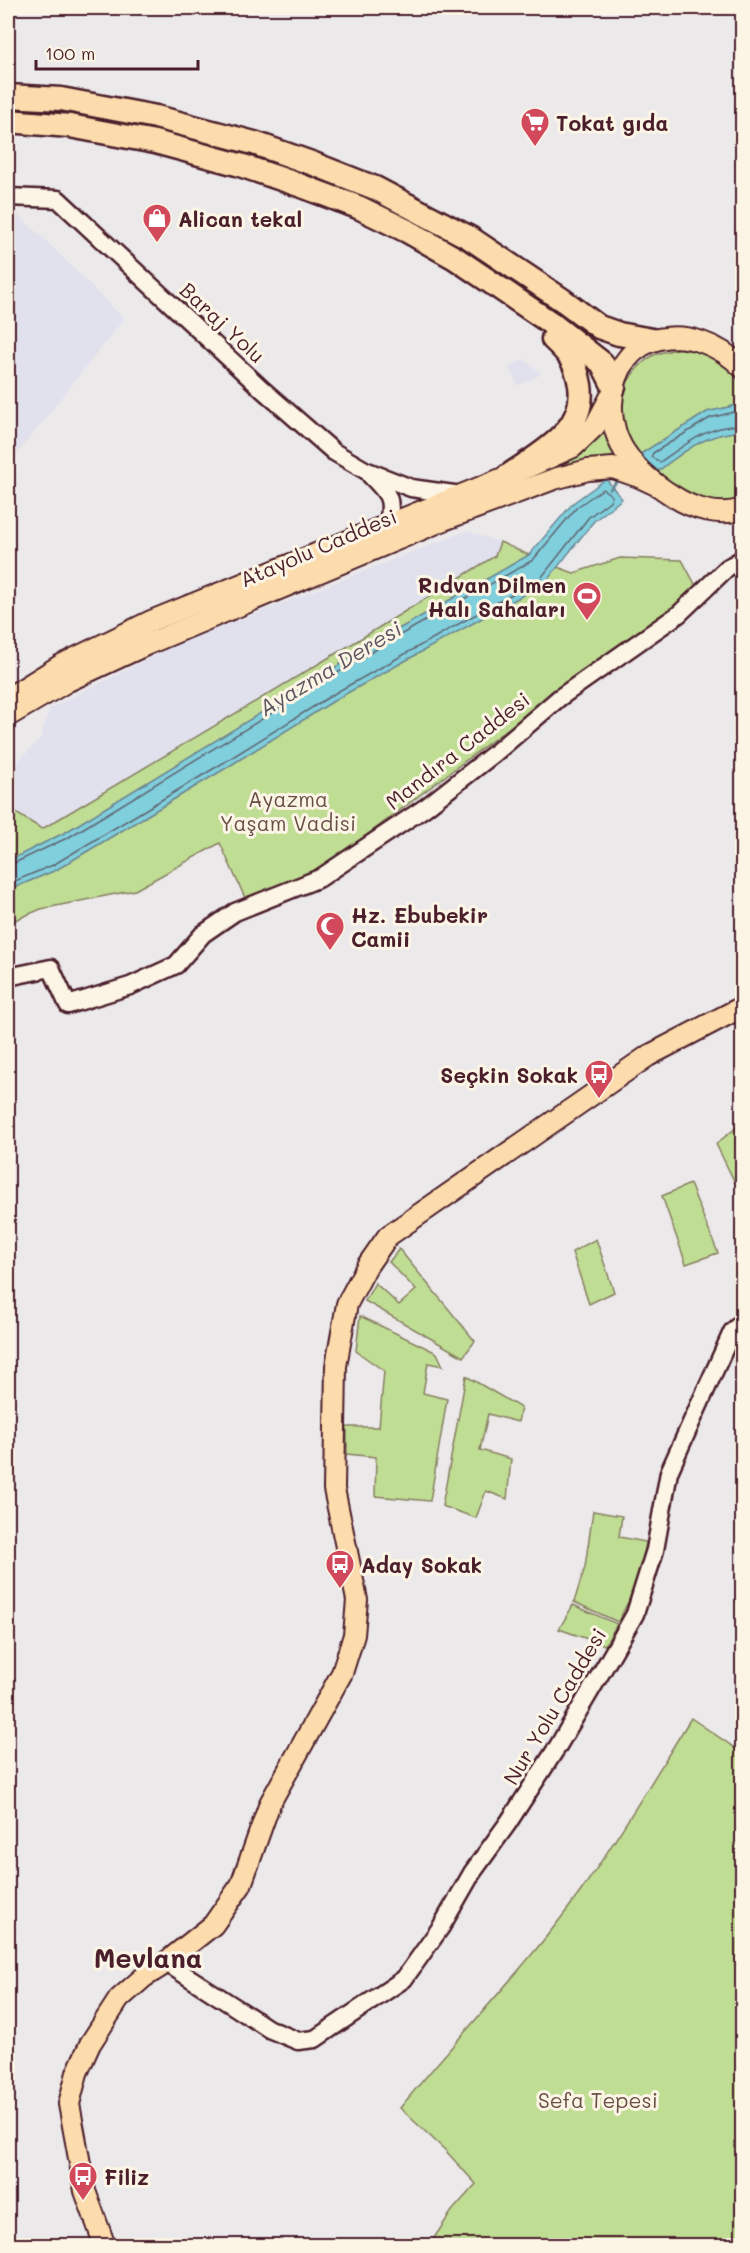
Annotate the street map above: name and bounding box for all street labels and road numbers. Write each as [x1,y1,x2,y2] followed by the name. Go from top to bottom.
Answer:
[175,276,271,368] street label: Baraj Yolu
[235,502,401,592] street label: Atayolu Caddesi
[379,685,535,815] street label: Mandıra Caddesi
[497,1623,611,1789] street label: Nur Yolu Caddesi

